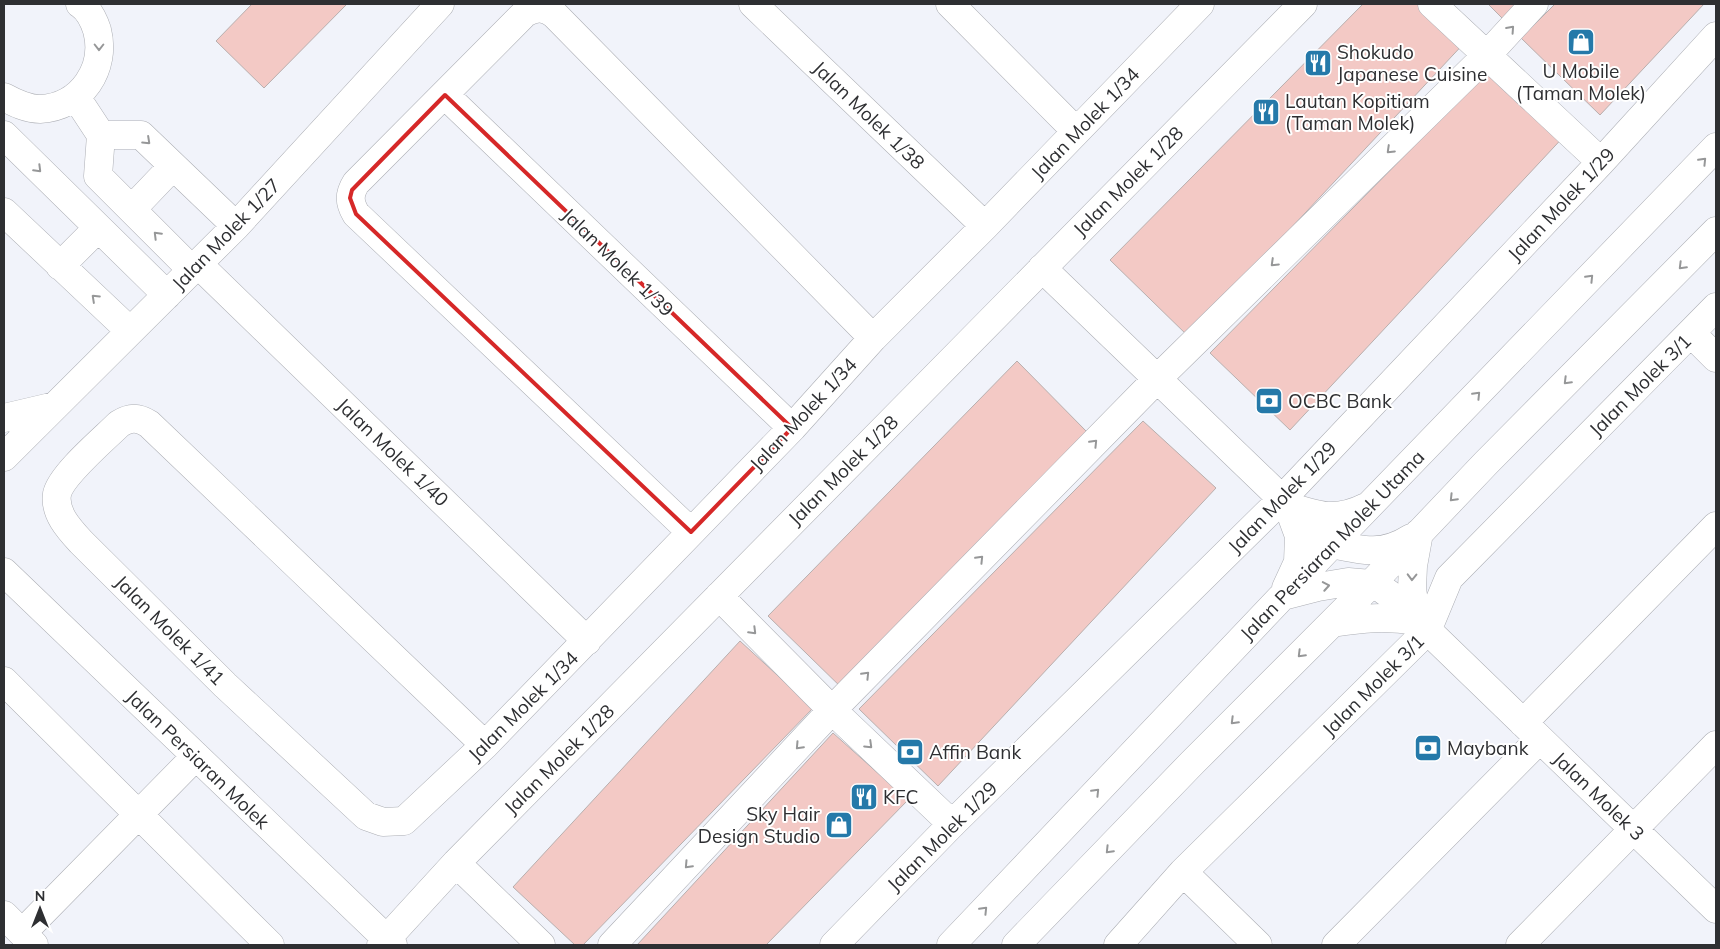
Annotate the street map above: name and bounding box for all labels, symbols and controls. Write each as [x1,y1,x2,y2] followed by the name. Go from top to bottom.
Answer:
[1505,26,1514,35] one-way arrow
[1566,27,1596,57] shop icon: U Mobile (Taman Molek)
[1337,40,1487,86] place label: Shokudo Japanese Cuisine
[94,43,104,51] one-way arrow
[1303,48,1333,78] restaurant icon: Shokudo Japanese Cuisine
[808,56,930,174] street label: Jalan Molek 1/38
[1516,59,1646,105] place label: U Mobile (Taman Molek)
[1026,62,1144,184] street label: Jalan Molek 1/34
[1285,89,1430,135] place label: Lautan Kopitiam (Taman Molek)
[1251,97,1281,127] restaurant icon: Lautan Kopitiam (Taman Molek)
[1068,121,1188,241] street label: Jalan Molek 1/28
[141,135,150,144] one-way arrow
[1502,142,1620,266] street label: Jalan Molek 1/29
[1387,144,1396,153] one-way arrow
[1697,158,1706,167] one-way arrow
[33,163,42,172] one-way arrow
[167,173,285,295] street label: Jalan Molek 1/27
[557,203,679,321] street label: Jalan Molek 1/39
[154,232,163,241] one-way arrow
[1271,258,1280,267] one-way arrow
[1679,260,1688,269] one-way arrow
[1584,274,1593,283] one-way arrow
[91,295,100,304] one-way arrow
[1584,329,1696,441] street label: Jalan Molek 3/1
[744,352,862,476] street label: Jalan Molek 1/34
[1564,375,1573,384] one-way arrow
[1254,386,1284,416] bank icon: OCBC Bank
[1288,389,1392,413] place label: OCBC Bank
[1471,391,1480,400] one-way arrow
[332,393,454,511] street label: Jalan Molek 1/40
[783,410,903,530] street label: Jalan Molek 1/28
[1223,436,1341,558] street label: Jalan Molek 1/29
[1088,440,1097,449] one-way arrow
[1235,445,1429,645] street label: Jalan Persiaran Molek Utama
[1450,493,1459,502] one-way arrow
[974,556,983,565] one-way arrow
[110,570,230,690] street label: Jalan Molek 1/41
[1407,574,1417,581] one-way arrow
[1322,581,1331,591] one-way arrow
[748,625,757,634] one-way arrow
[1317,629,1429,741] street label: Jalan Molek 3/1
[463,646,583,766] street label: Jalan Molek 1/34
[1297,649,1306,658] one-way arrow
[860,672,869,681] one-way arrow
[121,684,275,834] street label: Jalan Persiaran Molek
[499,699,619,819] street label: Jalan Molek 1/28
[1231,715,1240,724] one-way arrow
[1413,733,1443,763] bank icon: Maybank
[1447,736,1529,760] place label: Maybank
[895,737,925,767] bank icon: Affin Bank
[863,739,872,748] one-way arrow
[796,740,805,749] one-way arrow
[929,740,1021,764] place label: Affin Bank
[1548,746,1650,846] street label: Jalan Molek 3
[882,776,1002,896] street label: Jalan Molek 1/29
[849,782,879,812] restaurant icon: KFC
[883,785,918,809] place label: KFC
[1090,789,1099,798] one-way arrow
[698,802,820,848] place label: Sky Hair Design Studio
[824,810,854,840] shop icon: Sky Hair Design Studio
[1106,844,1115,853] one-way arrow
[685,859,694,868] one-way arrow
[15,884,65,934] north arrow
[35,887,45,905] text: N
[978,907,987,916] one-way arrow

